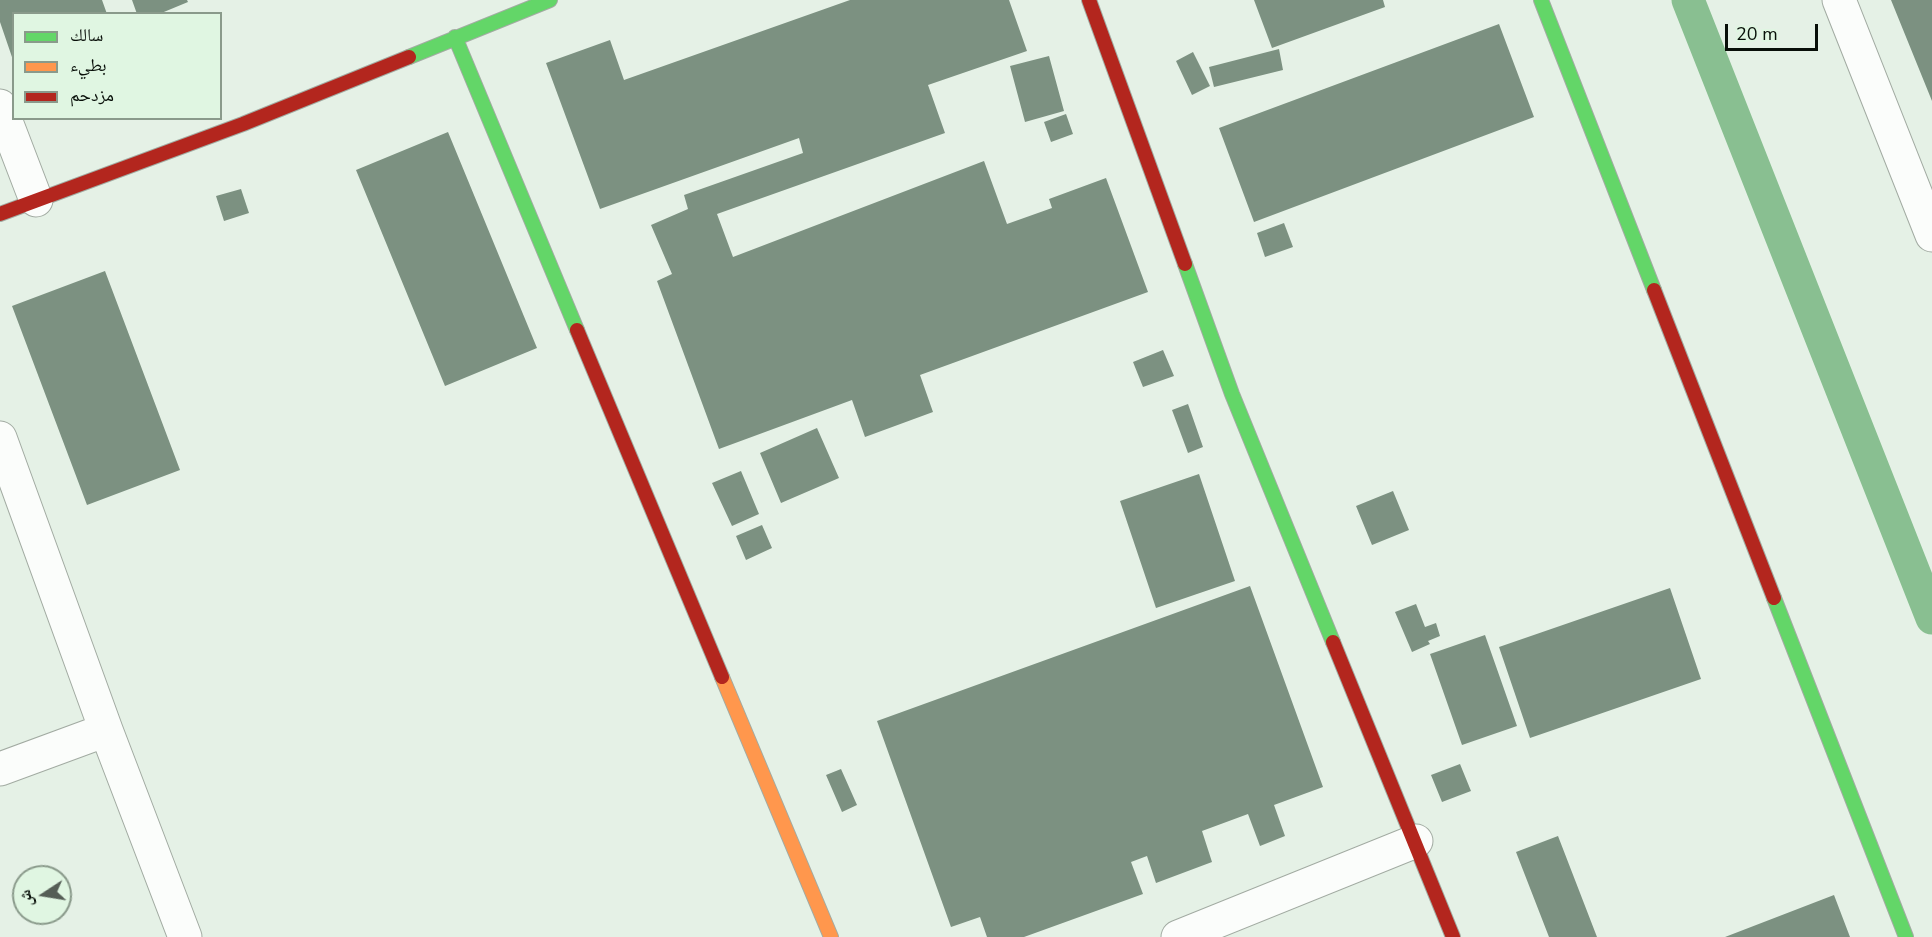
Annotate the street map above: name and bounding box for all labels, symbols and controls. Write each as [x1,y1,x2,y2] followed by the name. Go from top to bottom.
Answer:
[12,12,222,120] legend
[1728,12,1821,50] scale bar
[1736,22,1778,46] text: 20 m
[70,23,103,47] text: سالك
[70,53,107,77] text: بطيء
[70,83,114,107] text: مزدحم
[12,865,72,925] north arrow
[14,888,39,909] text: ش

